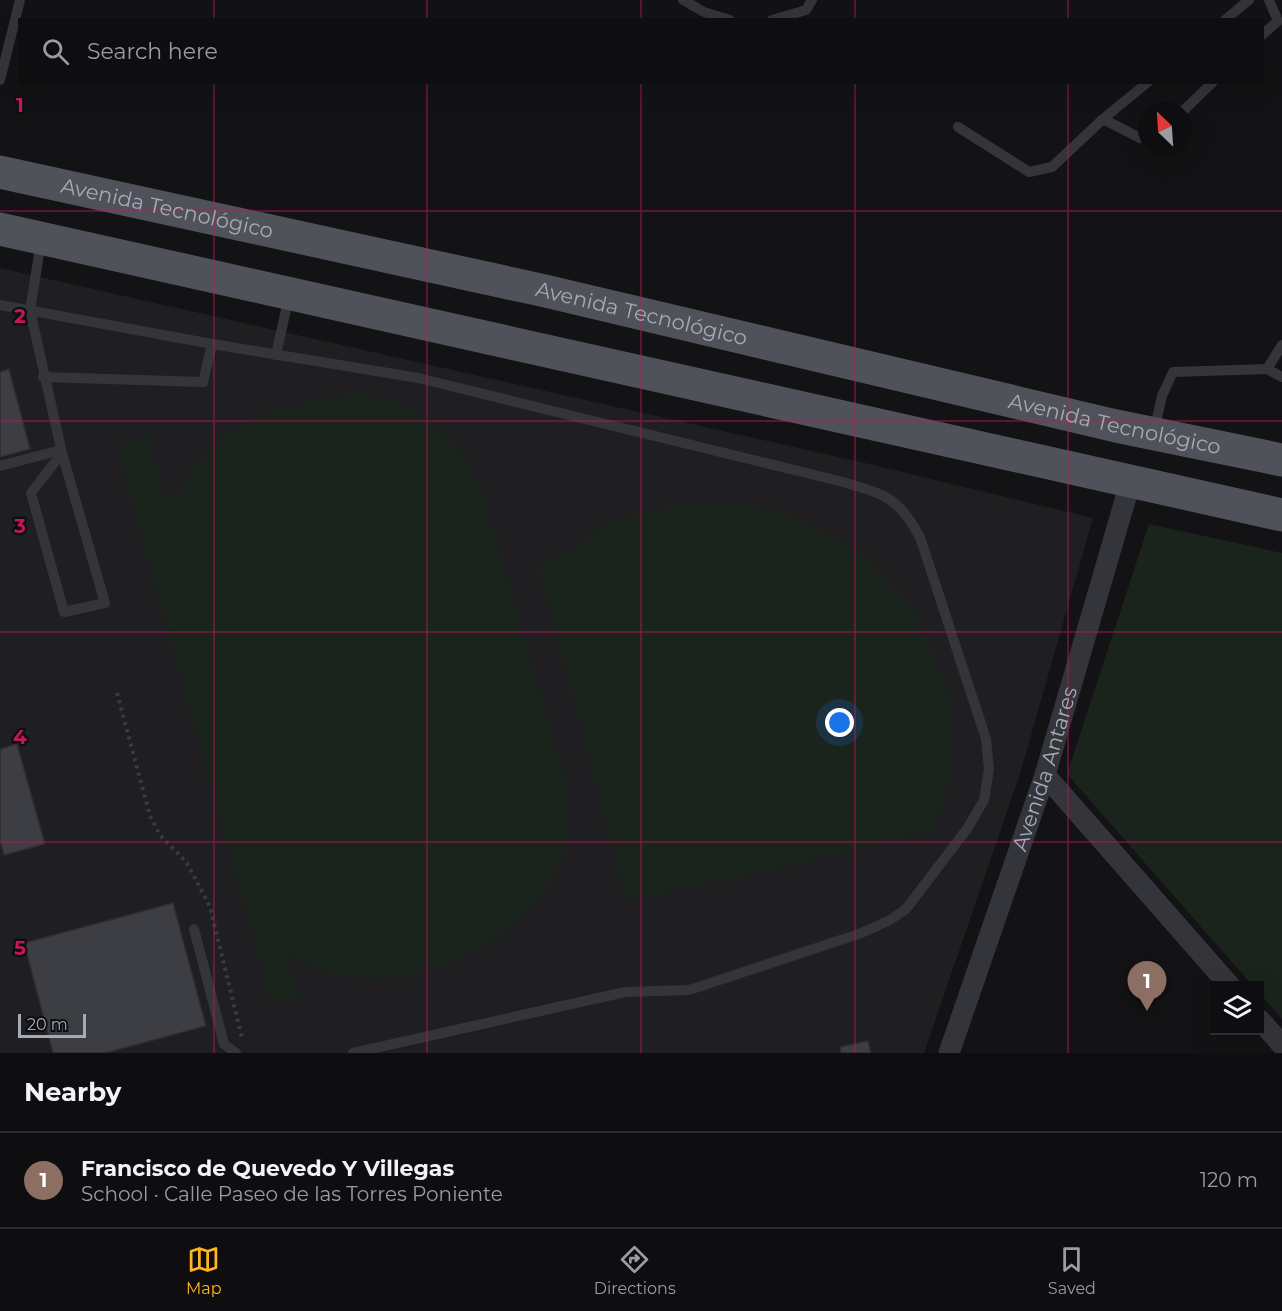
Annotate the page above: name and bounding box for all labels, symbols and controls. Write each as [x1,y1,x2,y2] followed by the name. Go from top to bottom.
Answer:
[18,18,1264,84] search box
[39,35,72,68] icon: search
[87,38,218,65] text: Search here
[16,93,24,117] text: 1
[1138,102,1192,156] north arrow
[59,173,276,243] street label: Avenida Tecnológico
[533,276,750,350] street label: Avenida Tecnológico
[14,304,26,328] text: 2
[1006,388,1223,459] street label: Avenida Tecnológico
[13,514,26,538] text: 3
[1007,684,1082,854] street label: Avenida Antares
[825,708,854,737] your location
[13,725,27,749] text: 4
[14,936,26,960] text: 5
[1128,962,1166,1011] pin: 1
[1210,981,1264,1035] map controls
[1210,981,1264,1035] button: layers
[18,1011,86,1038] scale bar
[27,1015,68,1034] text: 20 m
[24,1076,121,1108] text: Nearby
[81,1155,454,1182] text: Francisco de Quevedo Y Villegas
[40,1168,47,1192] text: 1
[1200,1168,1258,1192] text: 120 m
[81,1182,503,1206] text: School · Calle Paseo de las Torres Poniente
[186,1243,222,1298] tab: Map
[594,1243,676,1298] tab: Directions
[1048,1243,1096,1298] tab: Saved

